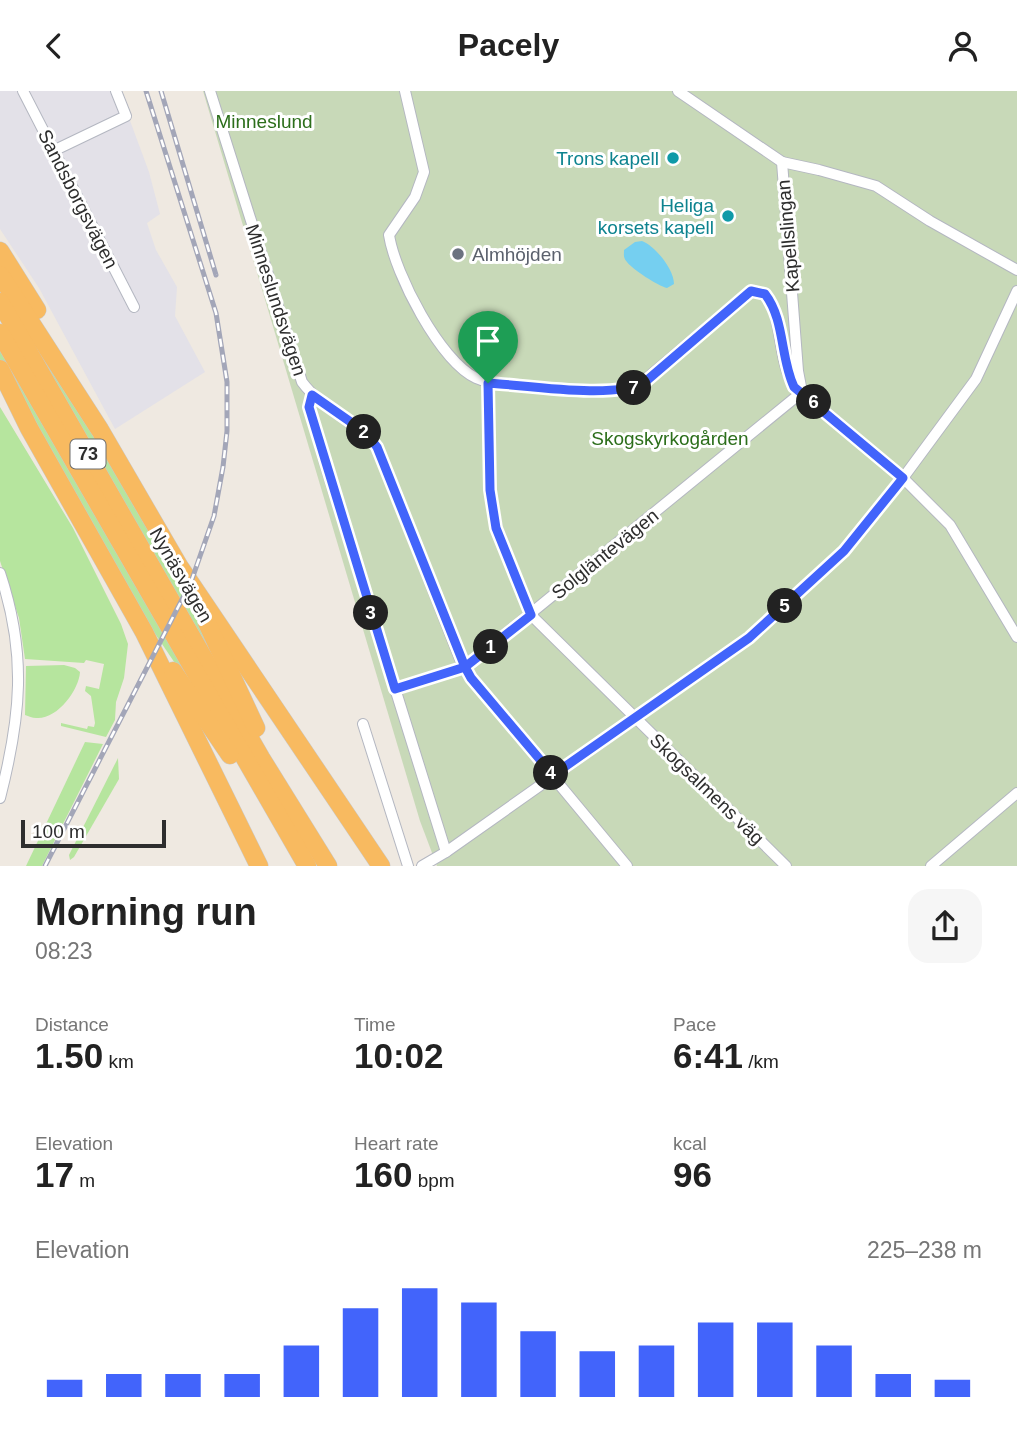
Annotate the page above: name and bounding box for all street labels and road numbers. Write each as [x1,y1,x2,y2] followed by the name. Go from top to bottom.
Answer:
[34,126,122,272] street label: Sandsborgsvägen
[773,179,803,293] street label: Kapellslingan
[242,221,310,379] street label: Minneslundsvägen
[70,439,106,468] road number: 73
[547,505,663,603] street label: Solgläntevägen
[146,524,216,626] street label: Nynäsvägen
[646,729,768,849] street label: Skogsalmens väg

